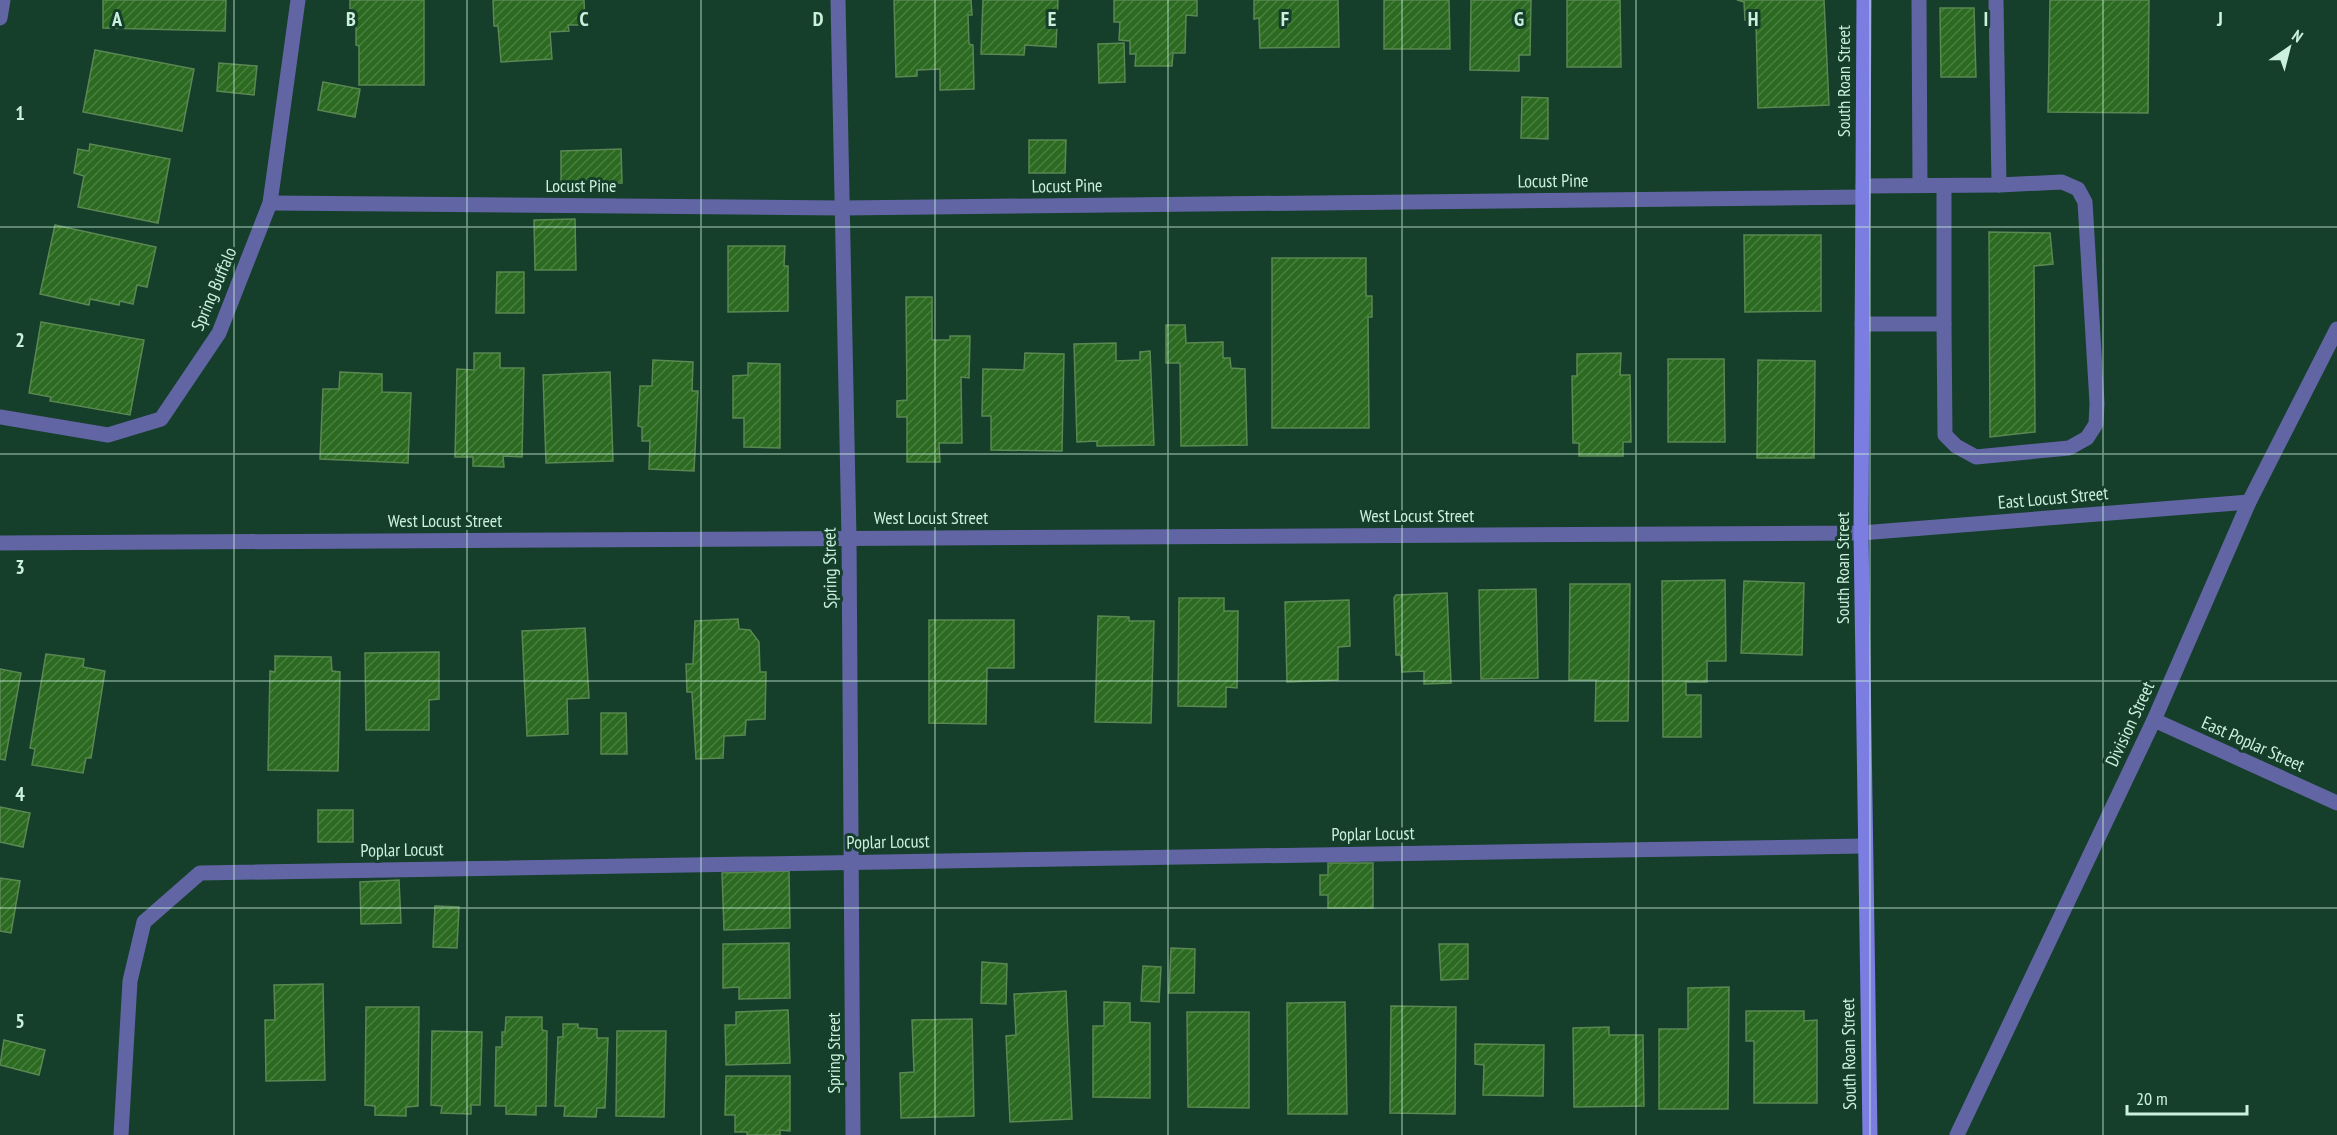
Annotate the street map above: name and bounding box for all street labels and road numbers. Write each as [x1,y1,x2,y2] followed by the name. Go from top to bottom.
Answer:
[1832,25,1855,137] street label: South Roan Street
[1517,168,1589,193] street label: Locust Pine
[1031,173,1103,198] street label: Locust Pine
[546,174,616,197] street label: Locust Pine
[186,243,242,334] street label: Spring Buffalo
[1997,481,2109,514] street label: East Locust Street
[1360,504,1474,527] street label: West Locust Street
[874,506,988,529] street label: West Locust Street
[388,509,502,532] street label: West Locust Street
[1831,512,1854,624] street label: South Roan Street
[817,527,842,609] street label: Spring Street
[2100,678,2159,770] street label: Division Street
[2198,711,2308,777] street label: East Poplar Street
[1331,821,1415,846] street label: Poplar Locust
[846,829,930,854] street label: Poplar Locust
[360,837,444,862] street label: Poplar Locust
[1836,998,1861,1110] street label: South Roan Street
[822,1012,845,1094] street label: Spring Street

